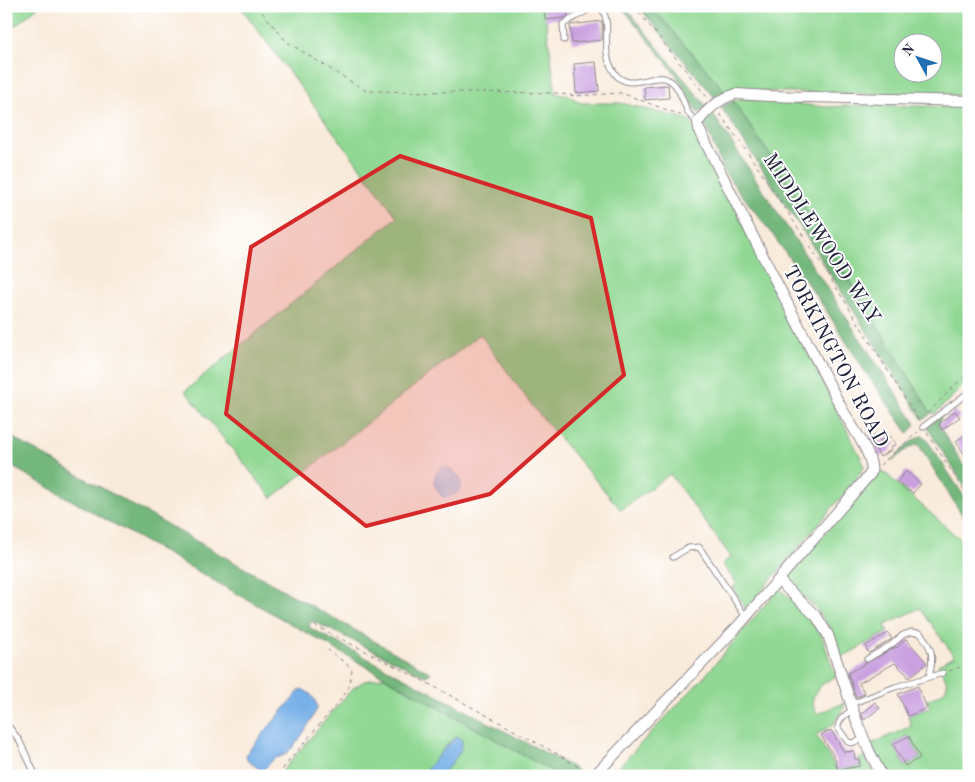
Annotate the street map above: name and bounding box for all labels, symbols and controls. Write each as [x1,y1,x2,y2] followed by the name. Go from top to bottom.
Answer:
[892,32,942,82] north arrow
[900,41,918,59] text: N
[759,150,884,328] street label: MIDDLEWOOD WAY
[779,263,891,451] street label: TORKINGTON ROAD

